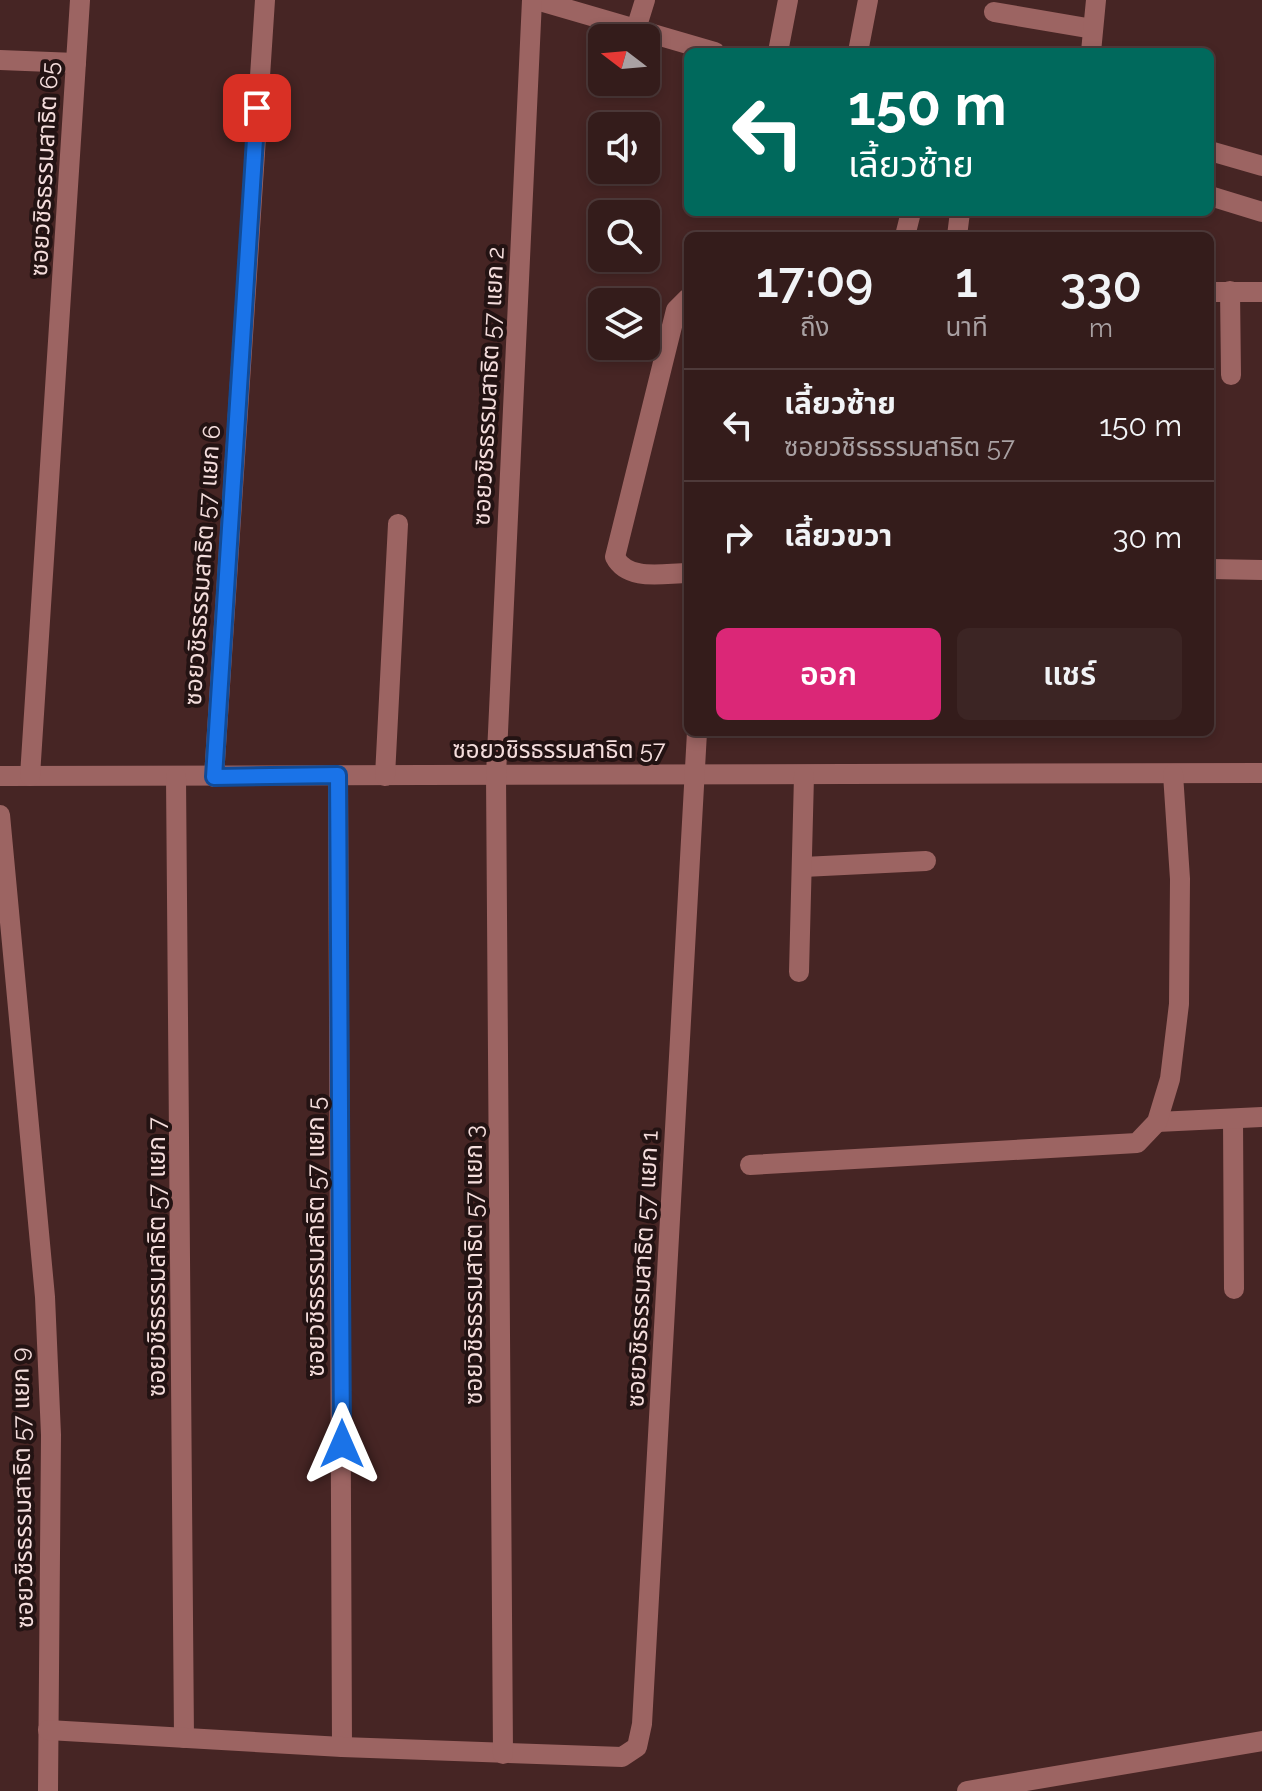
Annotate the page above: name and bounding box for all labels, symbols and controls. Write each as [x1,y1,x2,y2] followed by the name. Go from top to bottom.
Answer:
[588,24,660,96] north arrow
[588,24,660,360] map controls
[24,61,64,277] street label: ซอยวชิรธรรมสาธิต 65
[848,72,1007,138] text: 150 m
[223,74,291,142] pin
[716,80,820,184] icon: left
[235,86,279,130] icon: arrive
[588,112,660,184] button: sound
[848,143,974,185] text: เลี้ยวซ้าย
[588,200,660,272] button: search
[466,246,510,526] street label: ซอยวชิรธรรมสาธิต 57 แยก 2
[756,252,873,308] text: 17:09
[955,252,978,308] text: 1
[1060,257,1142,313] text: 330
[588,288,660,360] button: layers
[800,312,830,342] text: ถึง
[945,312,988,342] text: นาที
[1089,313,1113,343] text: m
[784,386,896,421] text: เลี้ยวซ้าย
[716,403,760,447] icon: left
[1099,408,1182,443] text: 150 m
[178,424,226,706] street label: ซอยวชิรธรรมสาธิต 57 แยก 6
[784,432,1015,462] text: ซอยวชิรธรรมสาธิต 57
[716,515,760,559] icon: right
[784,518,892,553] text: เลี้ยวขวา
[1112,520,1182,555] text: 30 m
[716,628,941,720] button: ออก
[957,628,1182,720] button: แชร์
[452,735,666,764] street label: ซอยวชิรธรรมสาธิต 57
[301,1097,330,1377] street label: ซอยวชิรธรรมสาธิต 57 แยก 5
[142,1117,171,1397] street label: ซอยวชิรธรรมสาธิต 57 แยก 7
[459,1125,488,1405] street label: ซอยวชิรธรรมสาธิต 57 แยก 3
[620,1130,664,1408] street label: ซอยวชิรธรรมสาธิต 57 แยก 1
[5,1347,39,1629] street label: ซอยวชิรธรรมสาธิต 57 แยก 9
[300,1402,384,1486] position arrow

